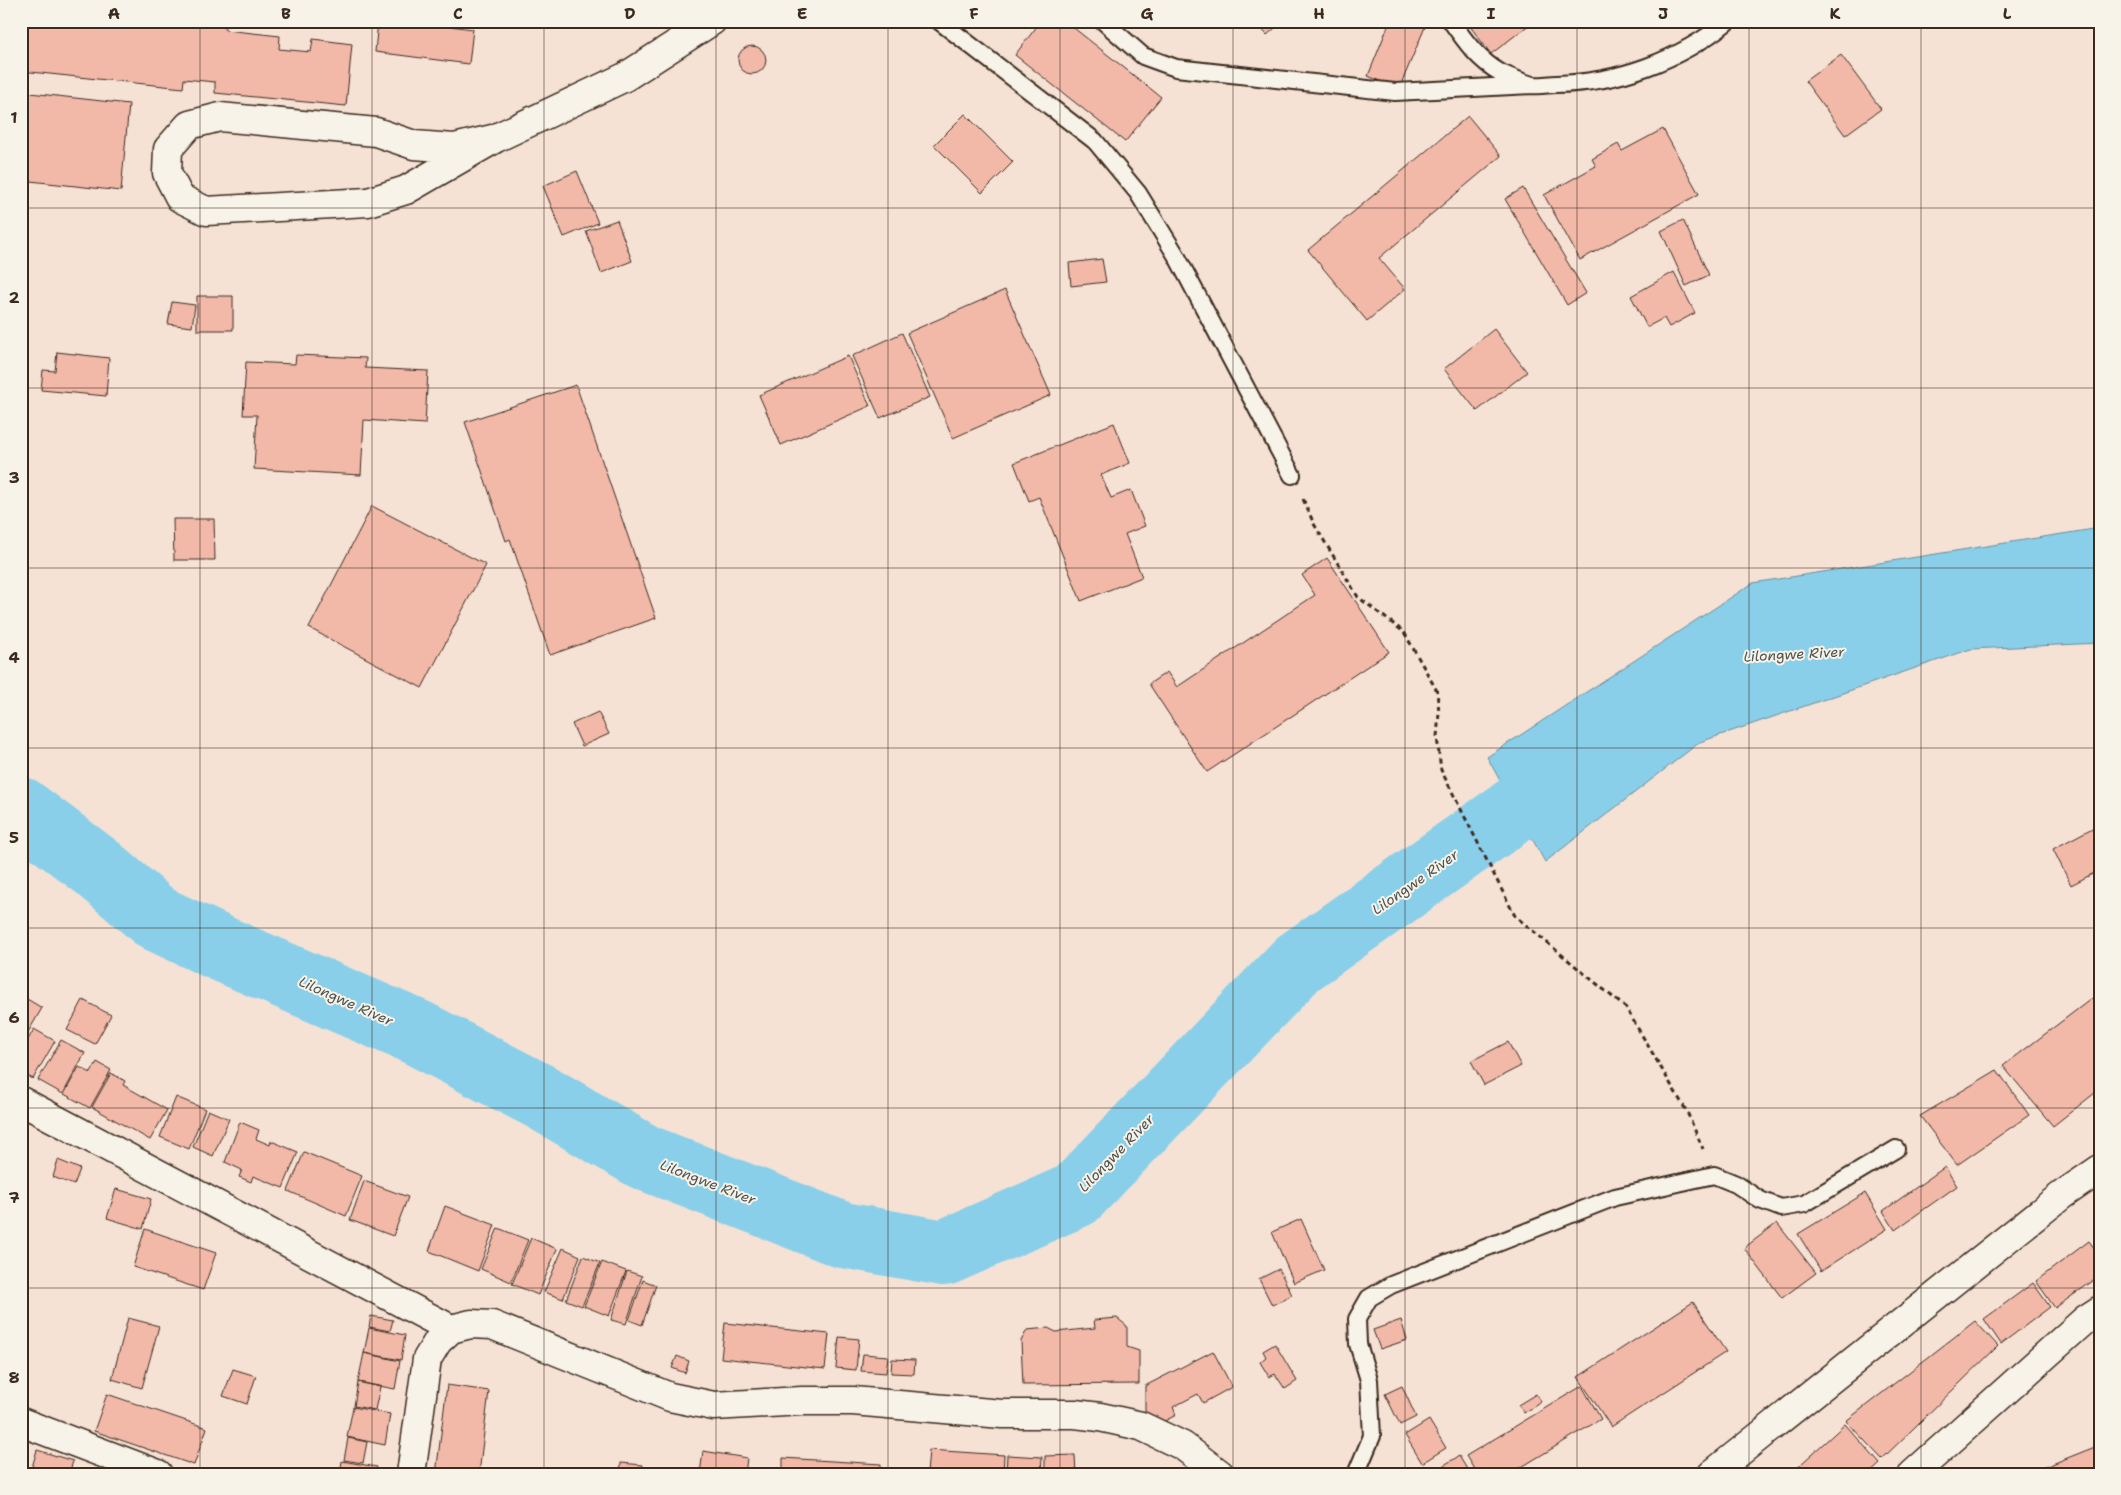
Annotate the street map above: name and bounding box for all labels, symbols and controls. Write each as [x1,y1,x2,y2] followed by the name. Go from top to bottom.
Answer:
[108,3,120,24] text: A
[281,3,291,24] text: B
[453,3,463,24] text: C
[624,3,636,24] text: D
[797,3,807,24] text: E
[969,3,979,24] text: F
[1141,3,1154,24] text: G
[1313,3,1325,24] text: H
[1487,3,1496,24] text: I
[1658,3,1668,24] text: J
[1830,3,1841,24] text: K
[2003,3,2012,24] text: L
[10,107,18,128] text: 1
[8,287,20,308] text: 2
[8,467,20,488] text: 3
[1743,642,1845,666] water label: Lilongwe River
[8,647,20,668] text: 4
[9,827,19,848] text: 5
[1368,845,1462,918] water label: Lilongwe River
[296,972,396,1030] water label: Lilongwe River
[8,1007,20,1028] text: 6
[1074,1110,1158,1196] water label: Lilongwe River
[657,1155,759,1209] water label: Lilongwe River
[8,1187,20,1208] text: 7
[8,1367,20,1388] text: 8

